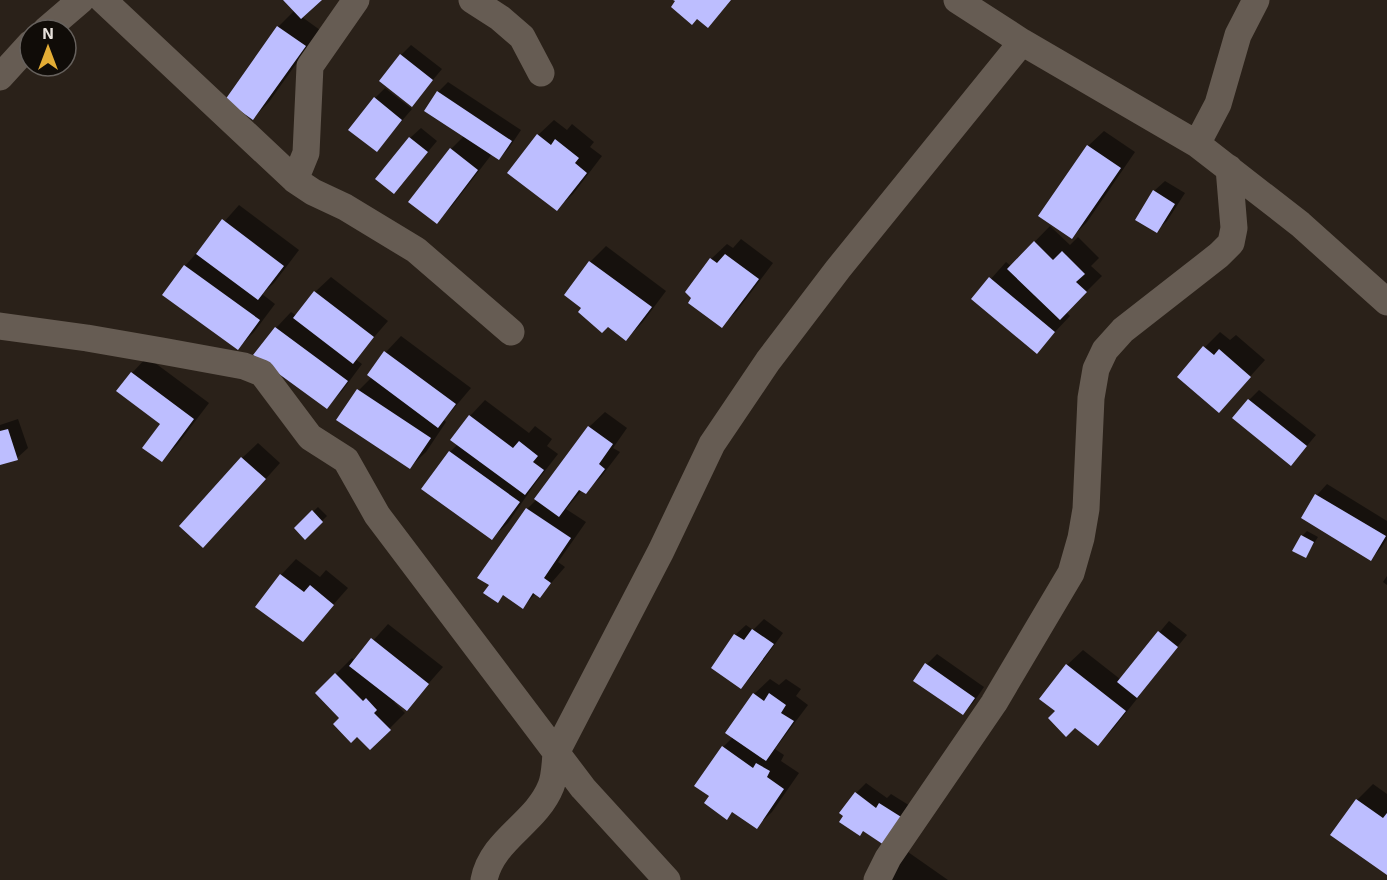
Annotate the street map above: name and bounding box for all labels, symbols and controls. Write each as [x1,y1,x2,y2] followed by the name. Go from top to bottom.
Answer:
[18,18,78,78] north arrow
[42,23,54,42] text: N

